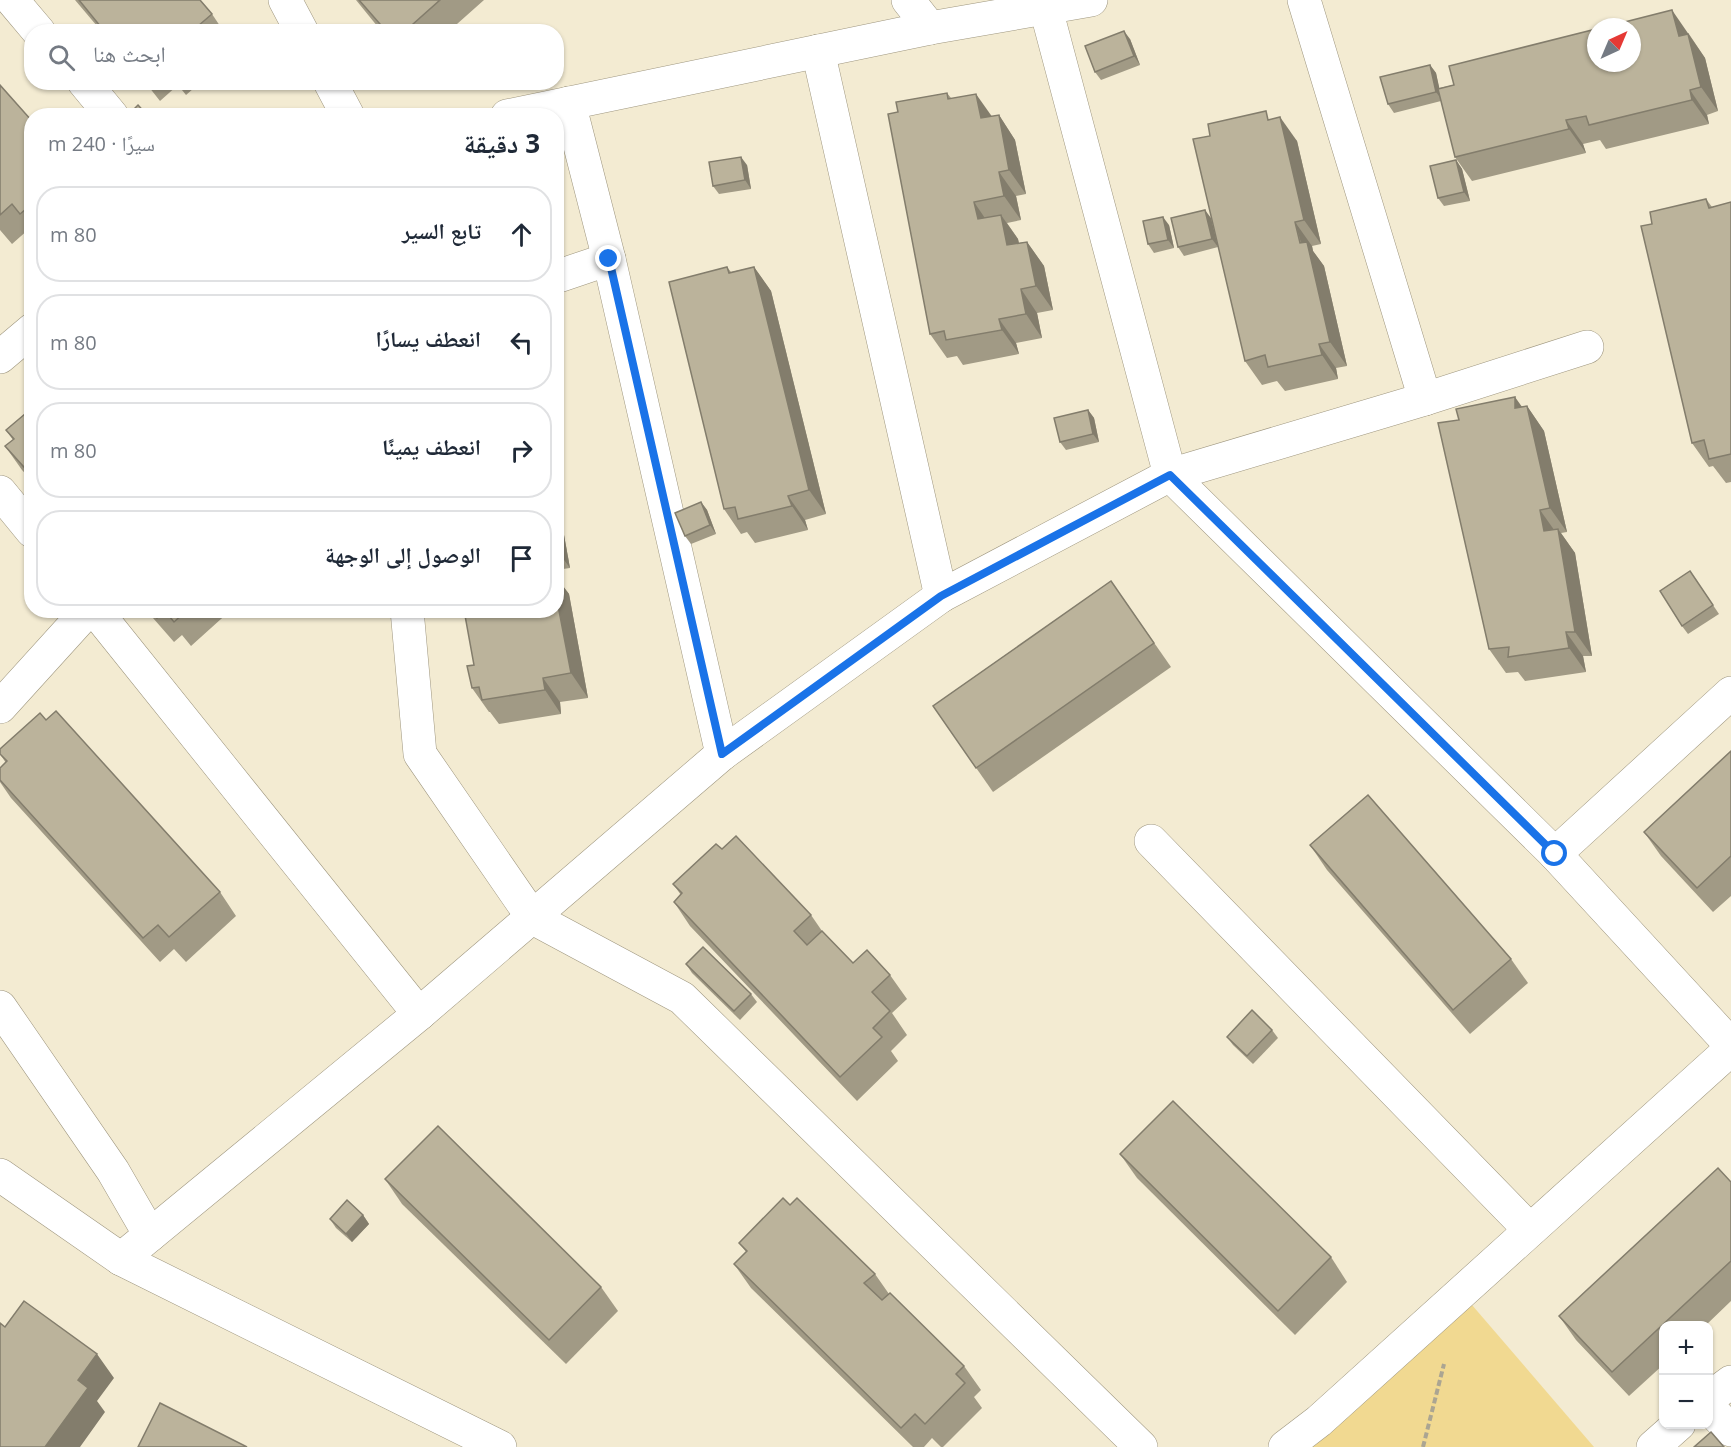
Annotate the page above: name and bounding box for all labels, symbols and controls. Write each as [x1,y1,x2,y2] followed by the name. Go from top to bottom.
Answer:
[1587,18,1641,72] north arrow
[24,24,564,90] search box
[93,38,166,68] text: ابحث هنا
[45,41,78,74] icon: search
[464,125,540,161] text: 3 دقيقة
[48,130,155,157] text: سيرًا · 240 m
[402,215,481,245] text: تابع السير
[505,218,538,251] icon: ahead
[50,221,97,248] text: 80 m
[595,245,621,271] route end
[376,323,481,353] text: انعطف يسارًا
[505,326,538,359] icon: left
[50,329,97,356] text: 80 m
[382,431,481,461] text: انعطف يمينًا
[505,434,538,467] icon: right
[50,437,97,464] text: 80 m
[325,539,481,569] text: الوصول إلى الوجهة
[505,542,538,575] icon: arrive
[1541,840,1567,866] route start
[1659,1321,1713,1429] map controls
[1659,1321,1713,1375] button: +
[1659,1375,1713,1429] button: −

